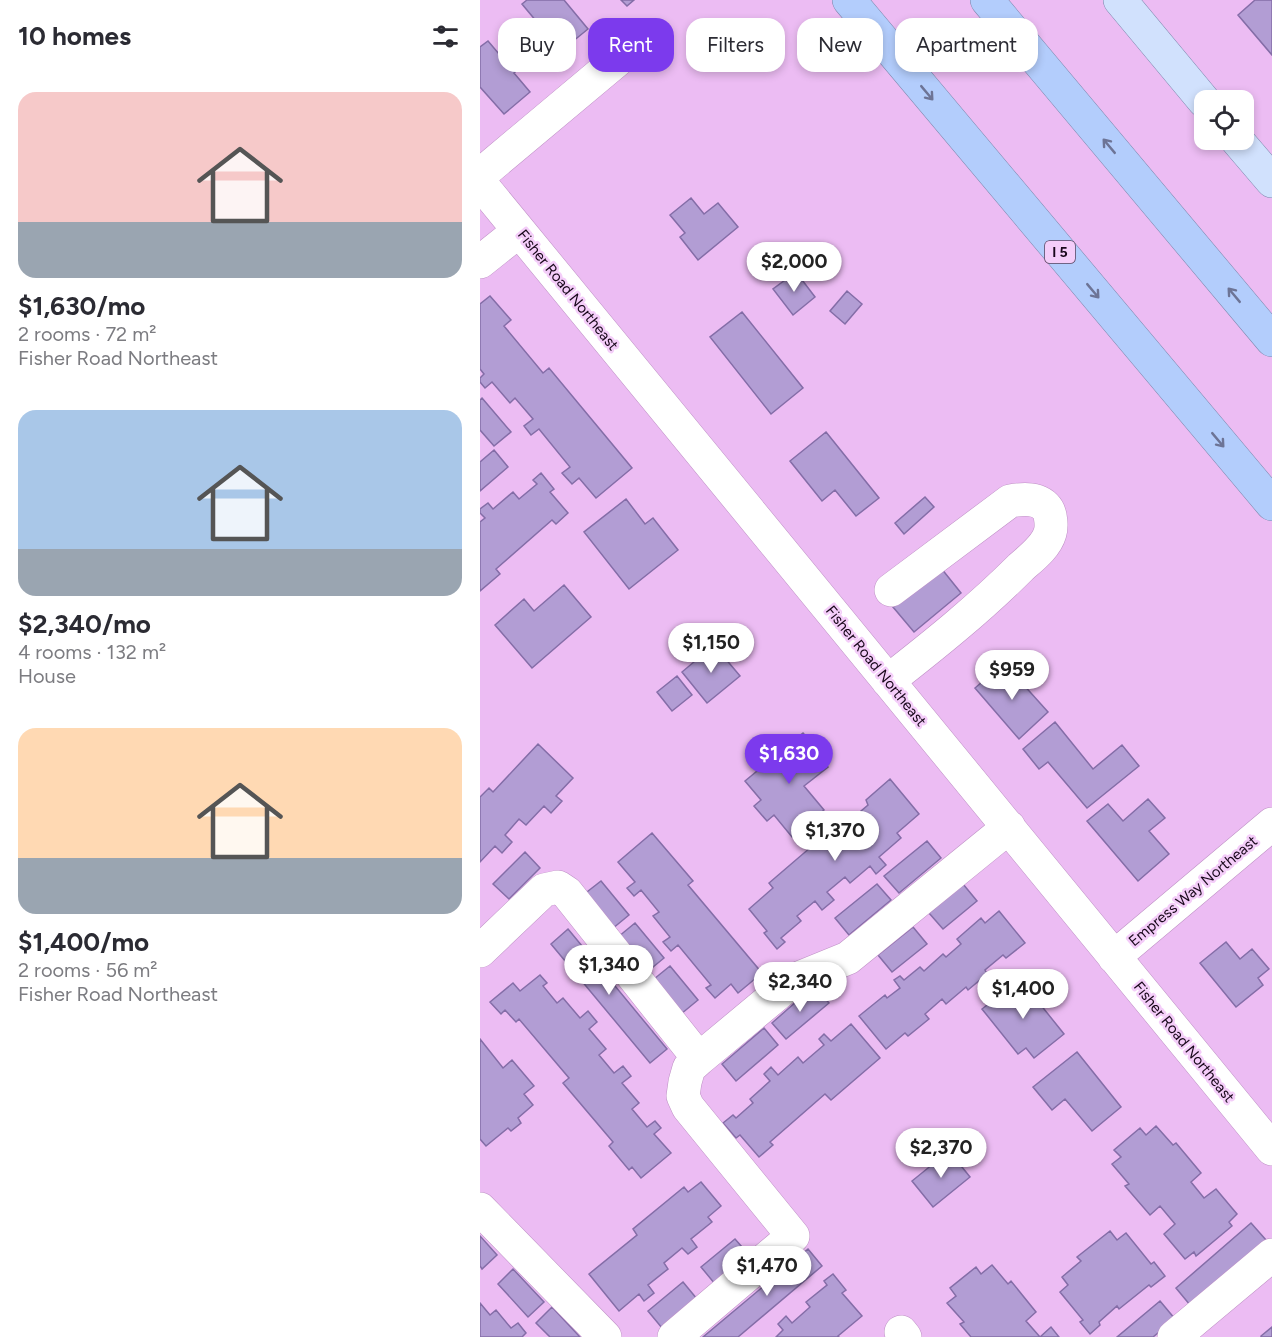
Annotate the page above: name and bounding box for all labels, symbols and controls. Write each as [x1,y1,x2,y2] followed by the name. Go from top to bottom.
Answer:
[498,18,576,72] chip: Buy
[588,18,674,72] chip: Rent
[686,18,785,72] chip: Filters
[797,18,883,72] chip: New
[895,18,1038,72] chip: Apartment
[18,20,131,52] text: 10 homes
[429,20,462,53] icon: filters
[920,85,934,100] one-way arrow
[1194,90,1254,150] map controls
[1194,90,1254,150] button: locate
[186,131,294,239] icon: home
[1102,139,1116,154] one-way arrow
[514,226,622,354] street label: Fisher Road Northeast
[1045,241,1075,263] road number: I 5
[745,242,843,293] pin: $2,000
[761,249,827,273] text: $2,000
[1086,283,1099,299] one-way arrow
[1228,288,1241,304] one-way arrow
[18,290,145,322] text: $1,630/mo
[18,322,156,346] text: 2 rooms · 72 m²
[18,346,218,370] text: Fisher Road Northeast
[1211,432,1225,447] one-way arrow
[186,449,294,557] icon: home
[822,602,930,730] street label: Fisher Road Northeast
[18,608,151,640] text: $2,340/mo
[662,623,760,674] pin: $1,150
[682,630,740,654] text: $1,150
[18,640,166,664] text: 4 rooms · 132 m²
[976,650,1048,701] pin: $959
[989,657,1035,681] text: $959
[18,664,76,688] text: House
[740,734,838,785] pin: $1,630
[759,741,819,765] text: $1,630
[186,767,294,875] icon: home
[786,811,884,862] pin: $1,370
[805,818,865,842] text: $1,370
[1125,832,1261,950] street label: Empress Way Northeast
[18,926,149,958] text: $1,400/mo
[560,945,658,996] pin: $1,340
[578,952,640,976] text: $1,340
[18,958,157,982] text: 2 rooms · 56 m²
[751,962,849,1013] pin: $2,340
[768,969,832,993] text: $2,340
[974,969,1072,1020] pin: $1,400
[991,976,1055,1000] text: $1,400
[1130,978,1238,1106] street label: Fisher Road Northeast
[18,982,218,1006] text: Fisher Road Northeast
[892,1128,990,1179] pin: $2,370
[910,1135,973,1159] text: $2,370
[718,1246,816,1297] pin: $1,470
[736,1253,798,1277] text: $1,470

